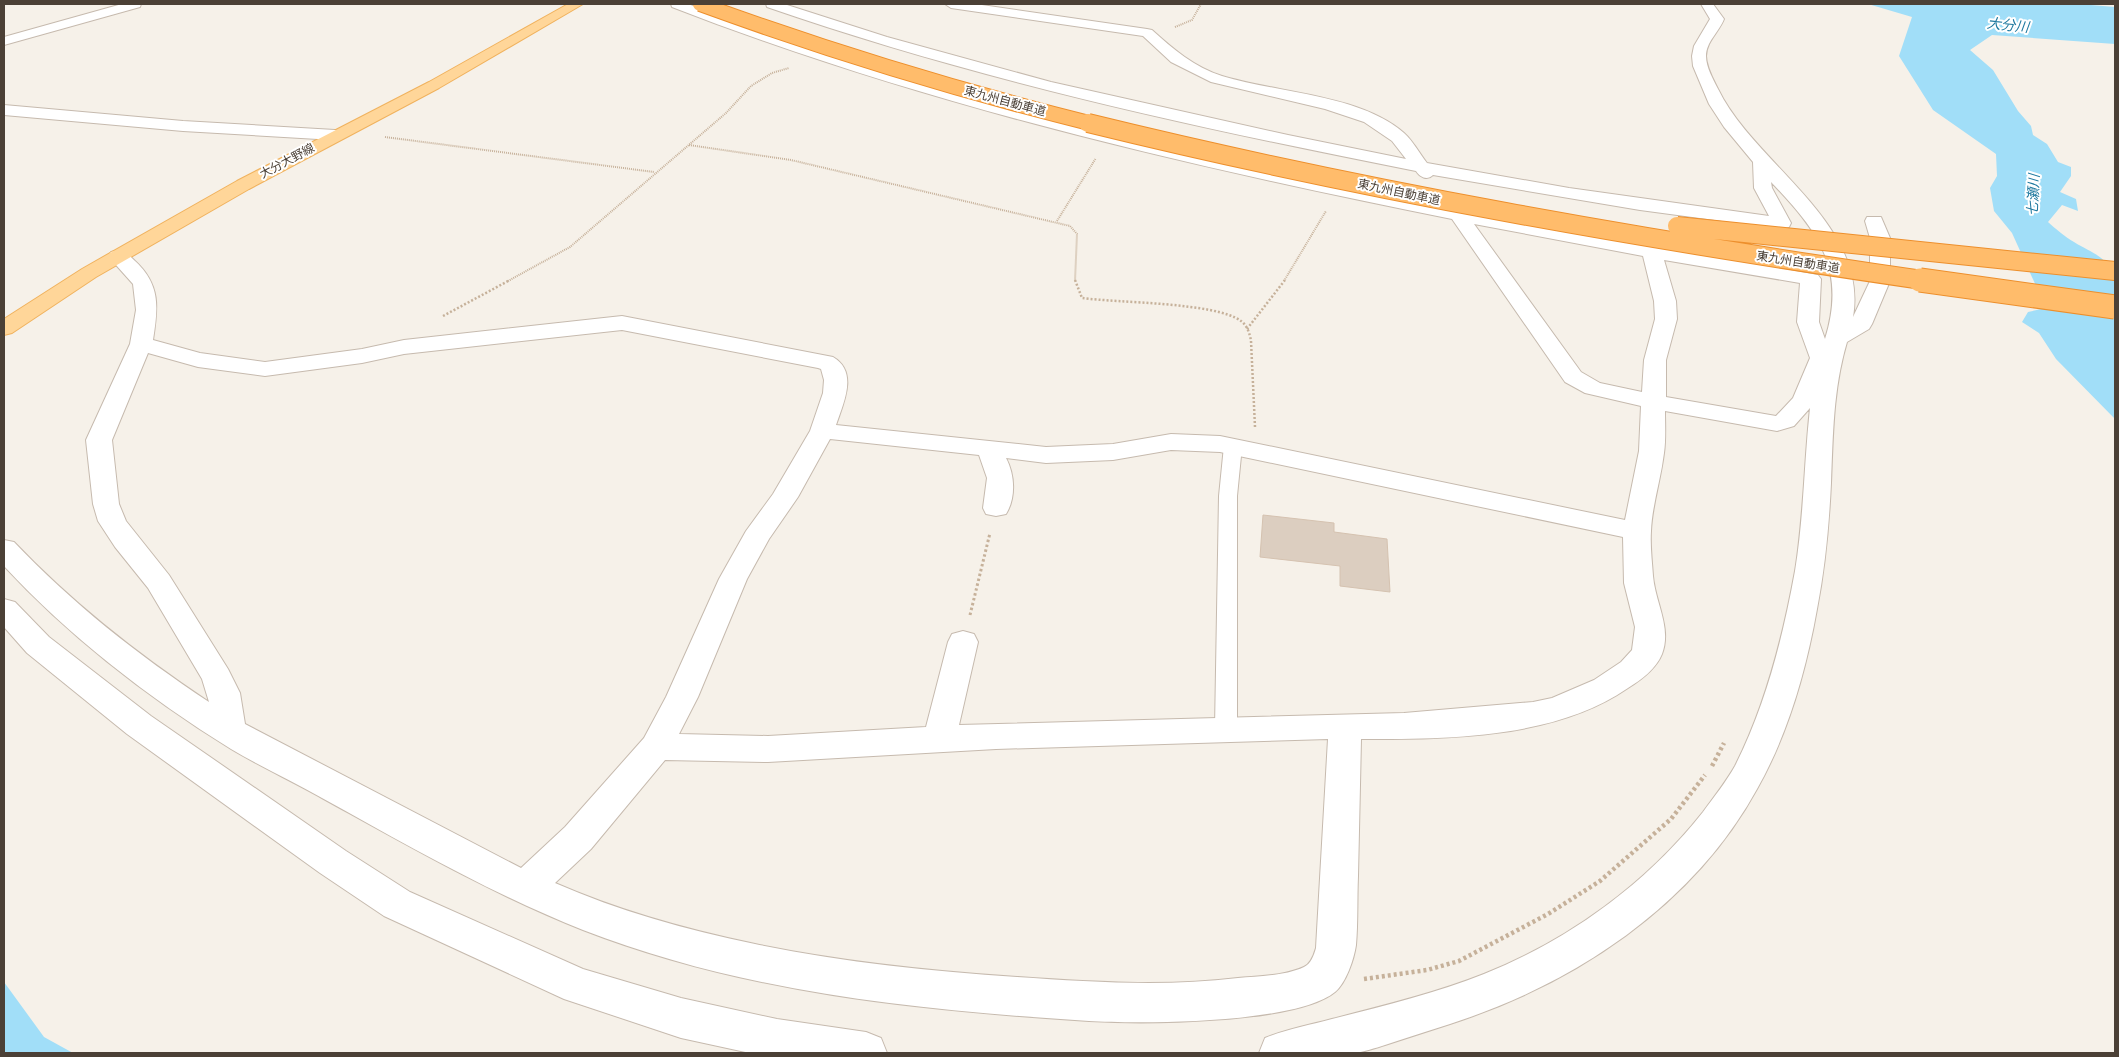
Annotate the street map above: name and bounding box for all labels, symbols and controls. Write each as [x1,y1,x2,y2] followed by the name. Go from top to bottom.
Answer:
[1986,15,2032,35] water label: 大分川
[963,83,1047,119] street label: 東九州自動車道
[257,141,317,181] street label: 大分大野線
[2024,172,2042,216] water label: 七瀬川
[1356,176,1442,208] street label: 東九州自動車道
[1755,249,1841,275] street label: 東九州自動車道

